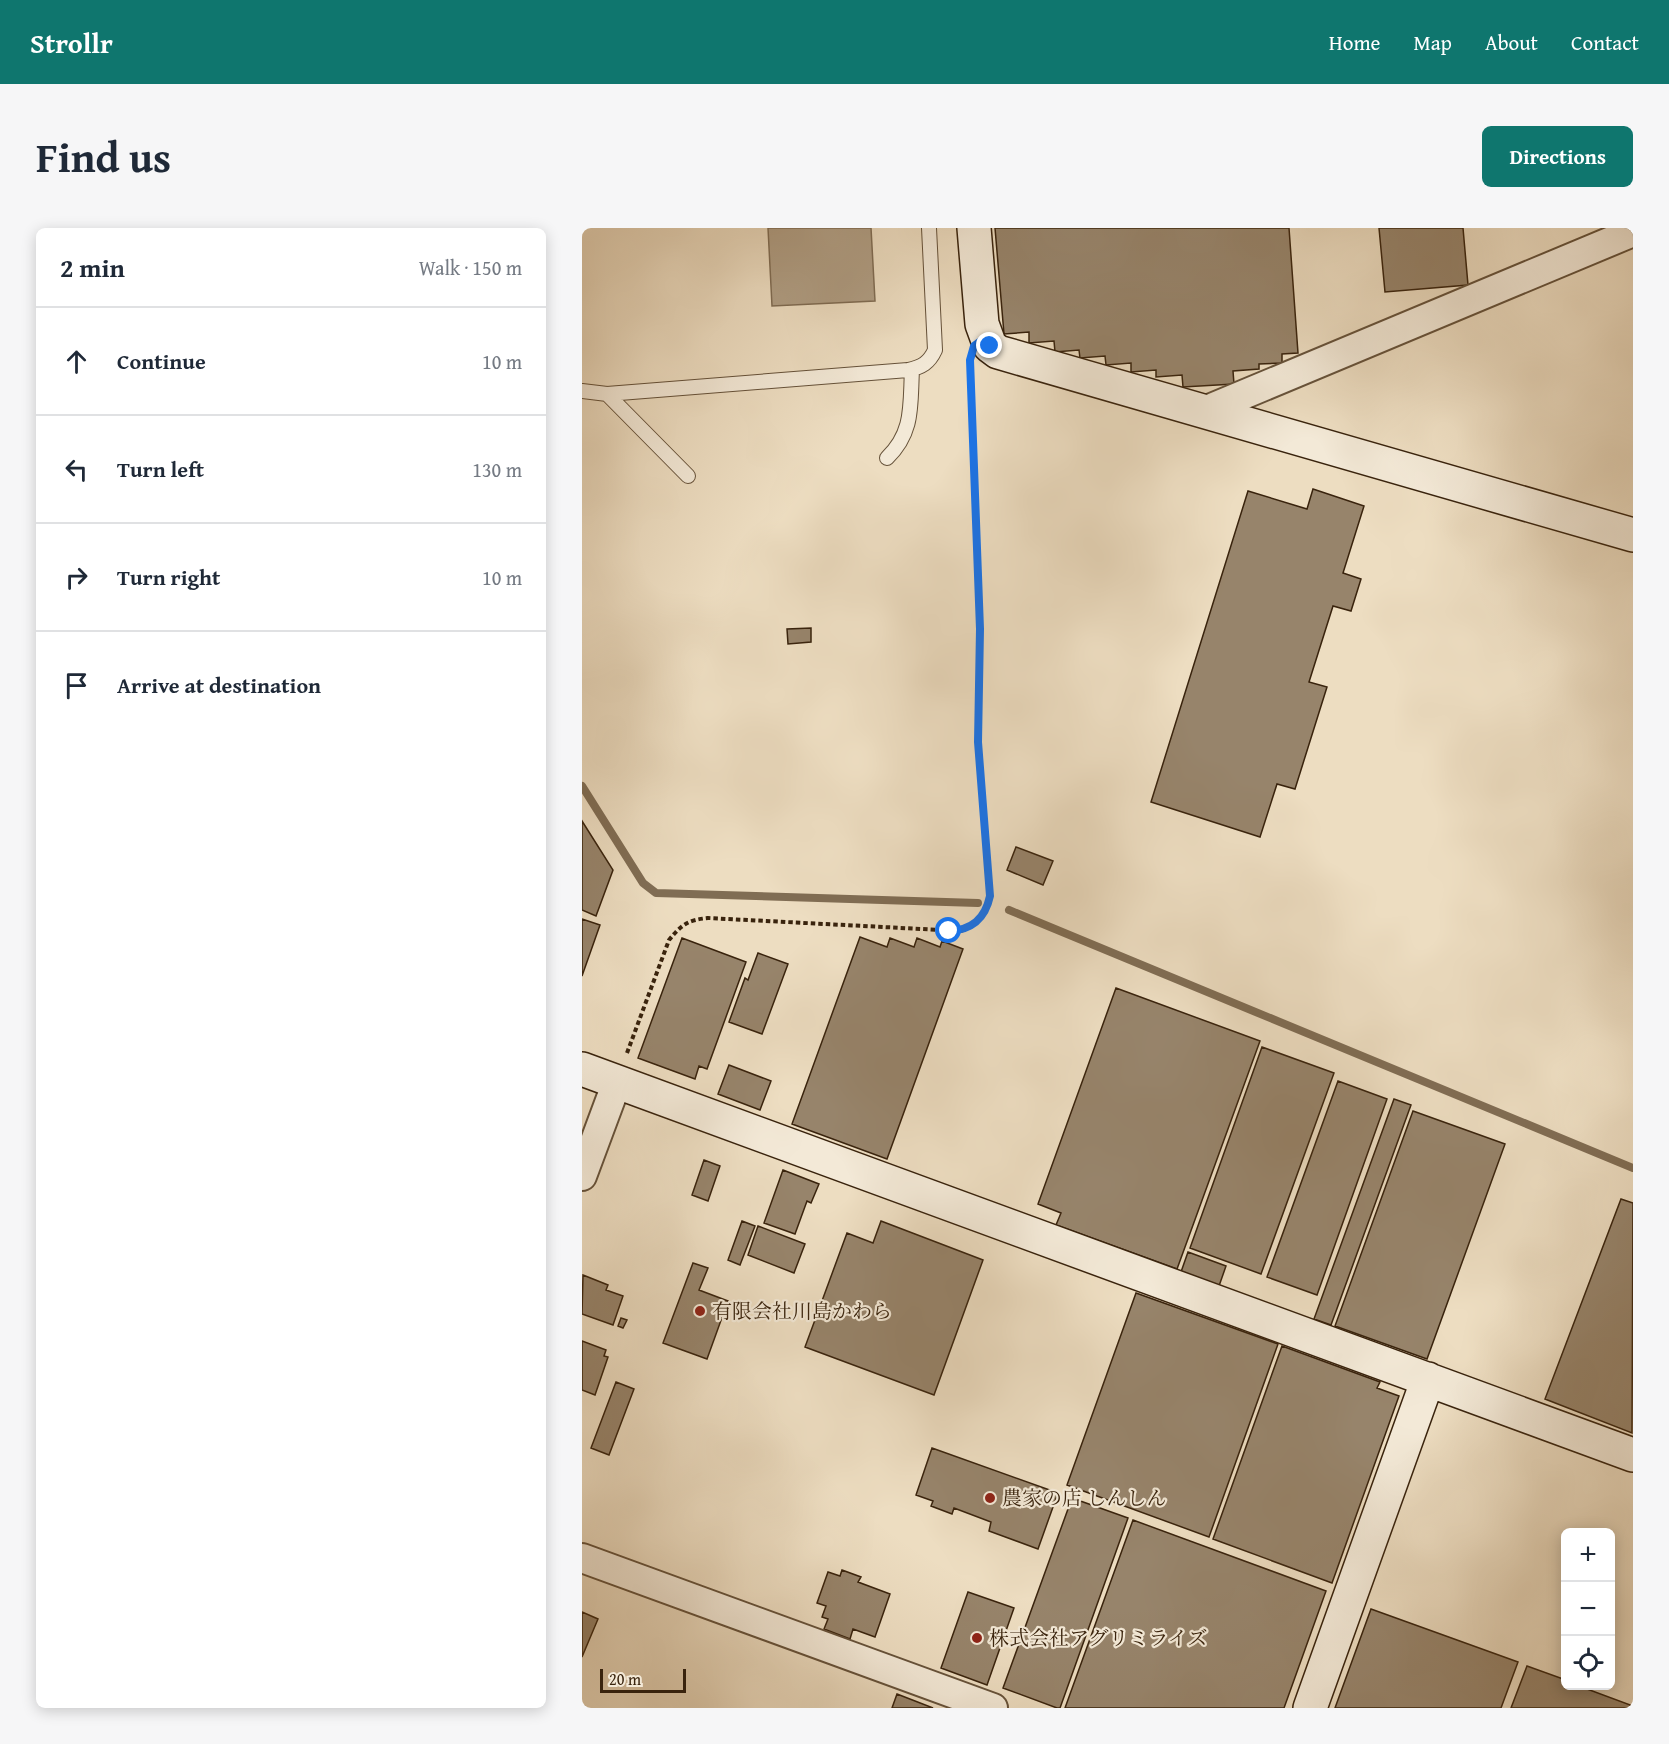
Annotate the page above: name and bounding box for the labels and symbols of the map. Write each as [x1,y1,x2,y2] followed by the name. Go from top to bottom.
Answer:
[976,332,1002,358] route end
[935,917,961,943] route start
[712,1296,892,1325] place label: 有限会社川島かわら
[693,1304,707,1318] marker: 有限会社川島かわら
[1002,1483,1166,1512] place label: 農家の店 しんしん
[983,1491,997,1505] marker: 農家の店 しんしん
[989,1623,1208,1652] place label: 株式会社アグリミライズ
[970,1631,984,1645] marker: 株式会社アグリミライズ
[600,1666,686,1694] scale bar

